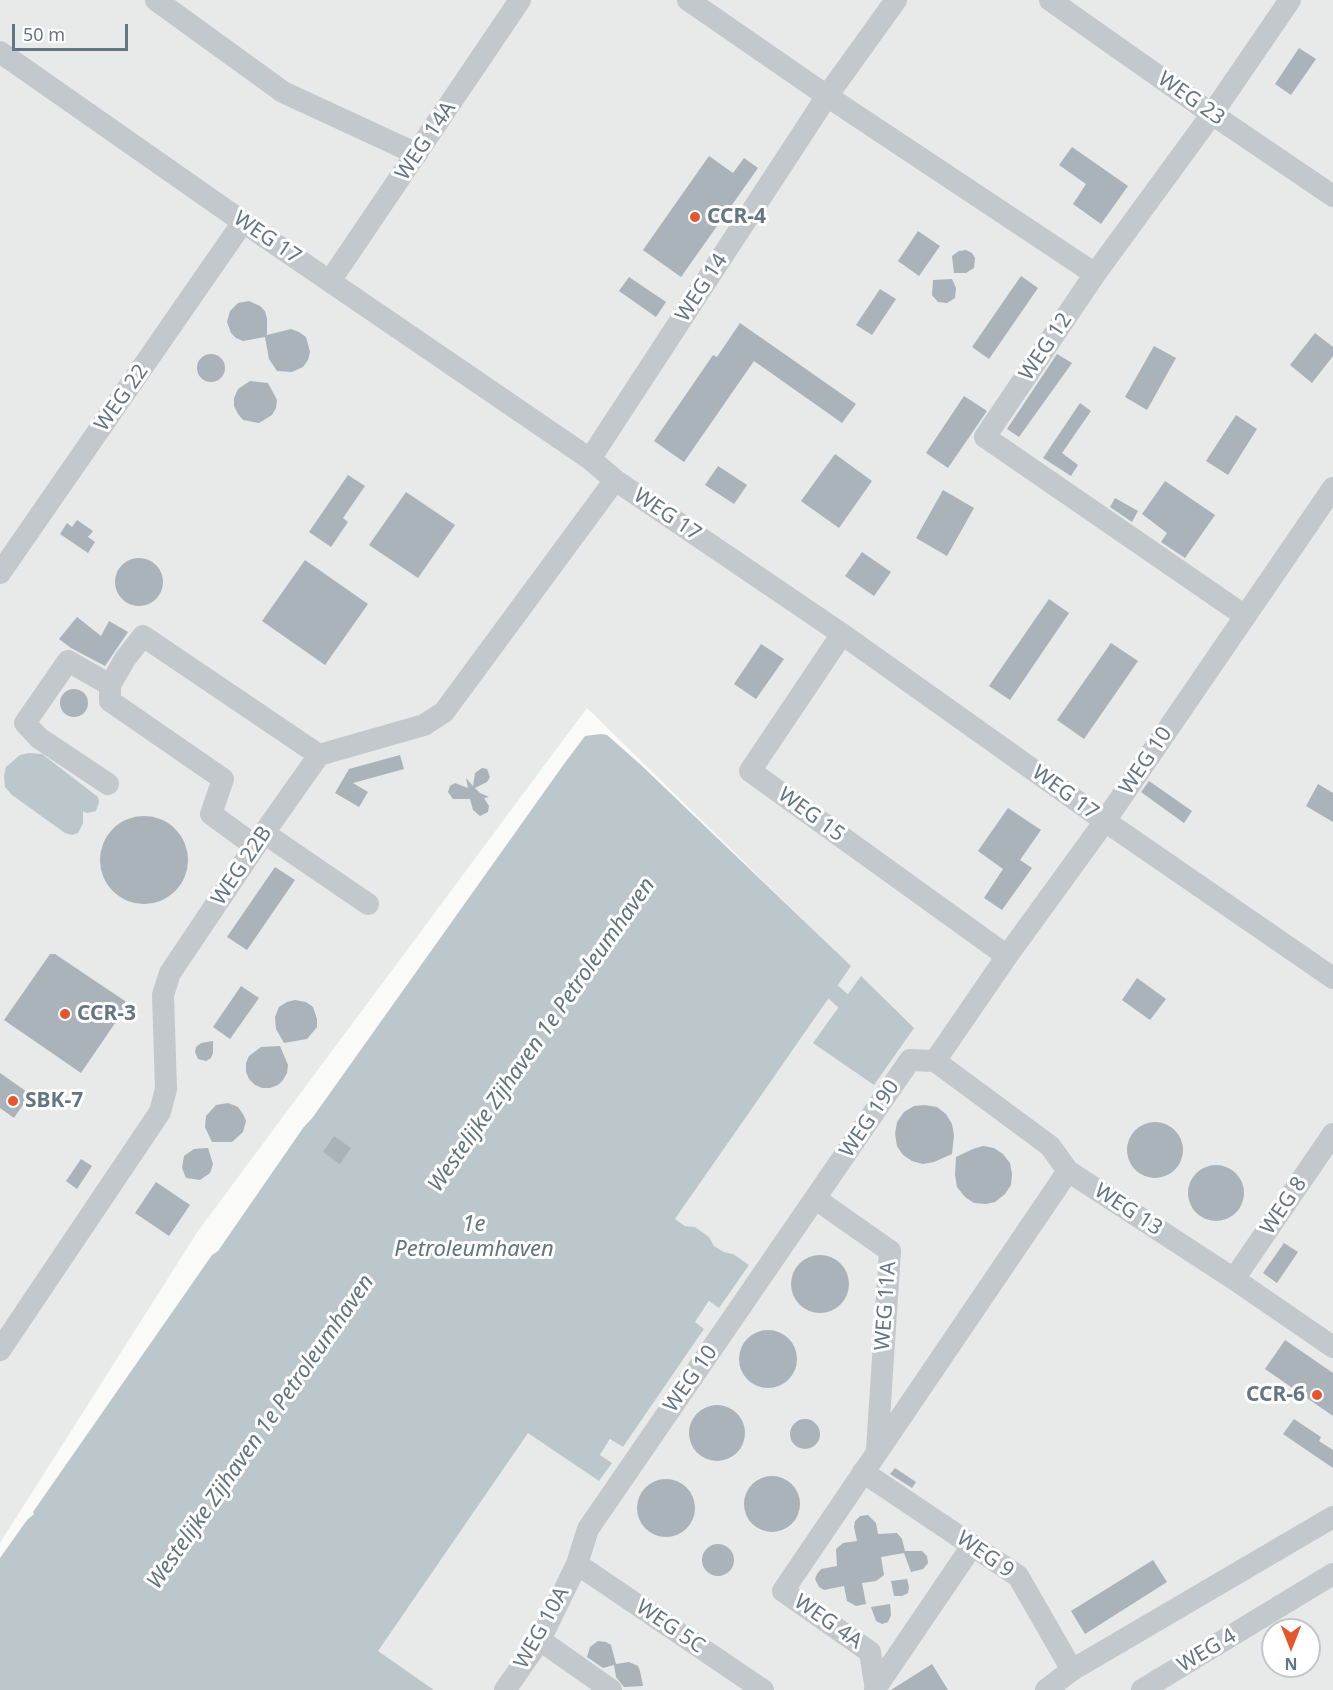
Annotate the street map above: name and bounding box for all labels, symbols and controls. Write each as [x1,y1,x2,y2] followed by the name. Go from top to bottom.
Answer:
[15,12,130,50] scale bar
[23,22,65,46] text: 50 m
[1153,67,1229,131] street label: WEG 23
[391,97,461,185] street label: WEG 14A
[707,204,766,230] place label: CCR-4
[228,206,306,270] street label: WEG 17
[688,210,702,224] marker: CCR-4
[671,249,733,327] street label: WEG 14
[1014,308,1078,386] street label: WEG 12
[90,360,154,436] street label: WEG 22
[628,483,706,547] street label: WEG 17
[1114,722,1178,800] street label: WEG 10
[1027,760,1103,826] street label: WEG 17
[773,782,849,848] street label: WEG 15
[206,822,278,910] street label: WEG 22B
[423,873,661,1197] water label: Westelijke Zijhaven 1e Petroleumhaven
[77,1001,136,1027] place label: CCR-3
[58,1007,72,1021] marker: CCR-3
[835,1075,905,1163] street label: WEG 190
[25,1088,83,1114] place label: SBK-7
[6,1094,20,1108] marker: SBK-7
[1256,1172,1312,1240] street label: WEG 8
[1089,1179,1167,1241] street label: WEG 13
[394,1212,554,1264] water label: 1e Petroleumhaven
[870,1261,902,1351] street label: WEG 11A
[142,1270,380,1594] water label: Westelijke Zijhaven 1e Petroleumhaven
[659,1341,723,1417] street label: WEG 10
[1246,1382,1305,1408] place label: CCR-6
[1310,1388,1324,1402] marker: CCR-6
[952,1526,1018,1584] street label: WEG 9
[509,1583,575,1673] street label: WEG 10A
[789,1589,867,1655] street label: WEG 4A
[631,1595,709,1659] street label: WEG 5C
[1261,1618,1321,1678] north arrow
[1173,1624,1241,1678] street label: WEG 4
[1285,1653,1298,1675] text: N

